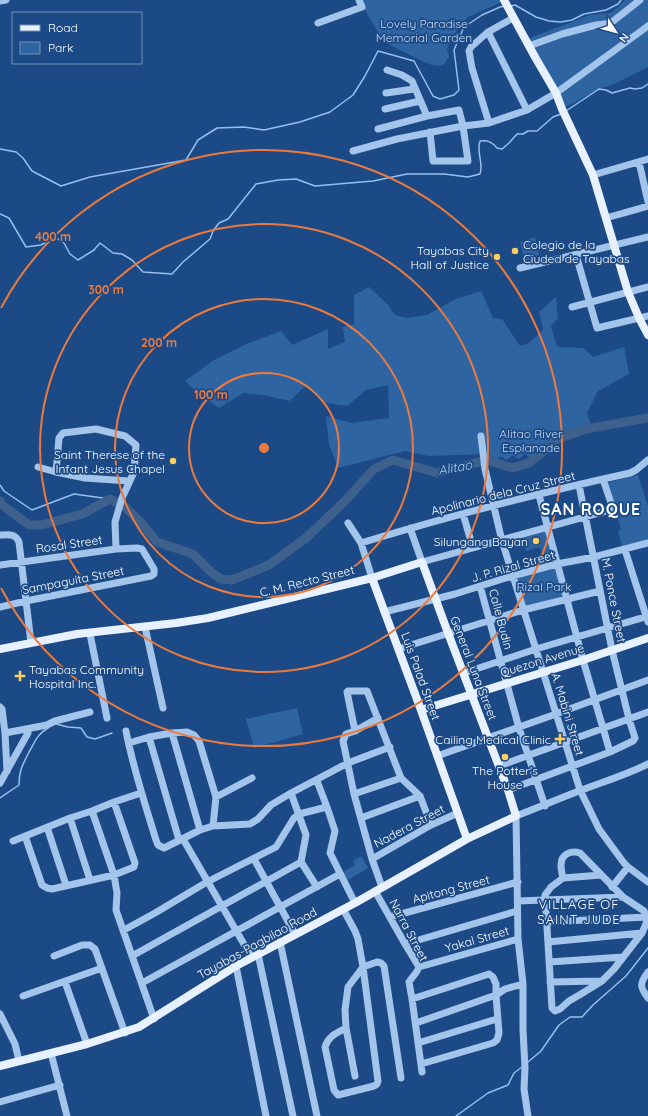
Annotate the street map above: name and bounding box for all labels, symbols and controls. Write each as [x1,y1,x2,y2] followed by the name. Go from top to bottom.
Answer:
[12,12,142,64] legend
[596,12,636,52] north arrow
[376,16,472,45] park label: Lovely Paradise Memorial Garden
[48,20,78,35] text: Road
[616,30,632,45] text: N
[48,40,73,55] text: Park
[35,229,71,244] text: 400 m
[523,237,630,266] place label: Colegio de la Ciuded de Tayabas
[410,243,489,272] place label: Tayabas City Hall of Justice
[510,246,520,256] marker: Colegio de la Ciuded de Tayabas
[492,252,502,262] marker: Tayabas City Hall of Justice
[88,282,124,297] text: 300 m
[141,335,177,350] text: 200 m
[194,387,228,402] text: 100 m
[499,426,563,455] park label: Alitao River Esplanade
[257,441,271,455] centre of rings
[54,447,165,476] place label: Saint Therese of the Infant Jesus Chapel
[168,456,178,466] marker: Saint Therese of the Infant Jesus Chapel
[437,456,474,478] water label: Alitao
[429,468,577,518] street label: Apolinario dela Cruz Street
[541,499,641,519] district label: SAN ROQUE
[35,532,103,556] street label: Rosal Street
[434,534,528,549] place label: Silungang Bayan
[531,536,541,546] marker: Silungang Bayan
[470,547,556,585] street label: J. P. Rizal Street
[598,557,630,643] street label: M. Ponce Street
[258,562,356,600] street label: C. M. Recto Street
[21,563,125,597] street label: Sampaguita Street
[516,579,572,594] park label: Rizal Park
[486,587,516,651] street label: Calle Budin
[447,614,501,722] street label: General Luna Street
[398,630,444,722] street label: Luis Palad Street
[498,640,586,680] street label: Quezon Avenue
[29,662,144,691] place label: Tayabas Community Hospital Inc.
[14,670,26,682] marker: Tayabas Community Hospital Inc.
[548,671,588,757] street label: A. Mabini Street
[435,732,551,747] place label: Cailing Medical Clinic
[554,733,566,745] marker: Cailing Medical Clinic
[500,752,510,762] marker: The Potter's House
[472,763,538,792] place label: The Potter's House
[371,801,447,851] street label: Nadera Street
[411,871,491,907] street label: Apitong Street
[386,896,432,964] street label: Narra Street
[537,896,621,927] district label: VILLAGE OF SAINT JUDE
[195,904,319,982] street label: Tayabas-Pagbilao Road
[443,923,511,955] street label: Yakal Street

